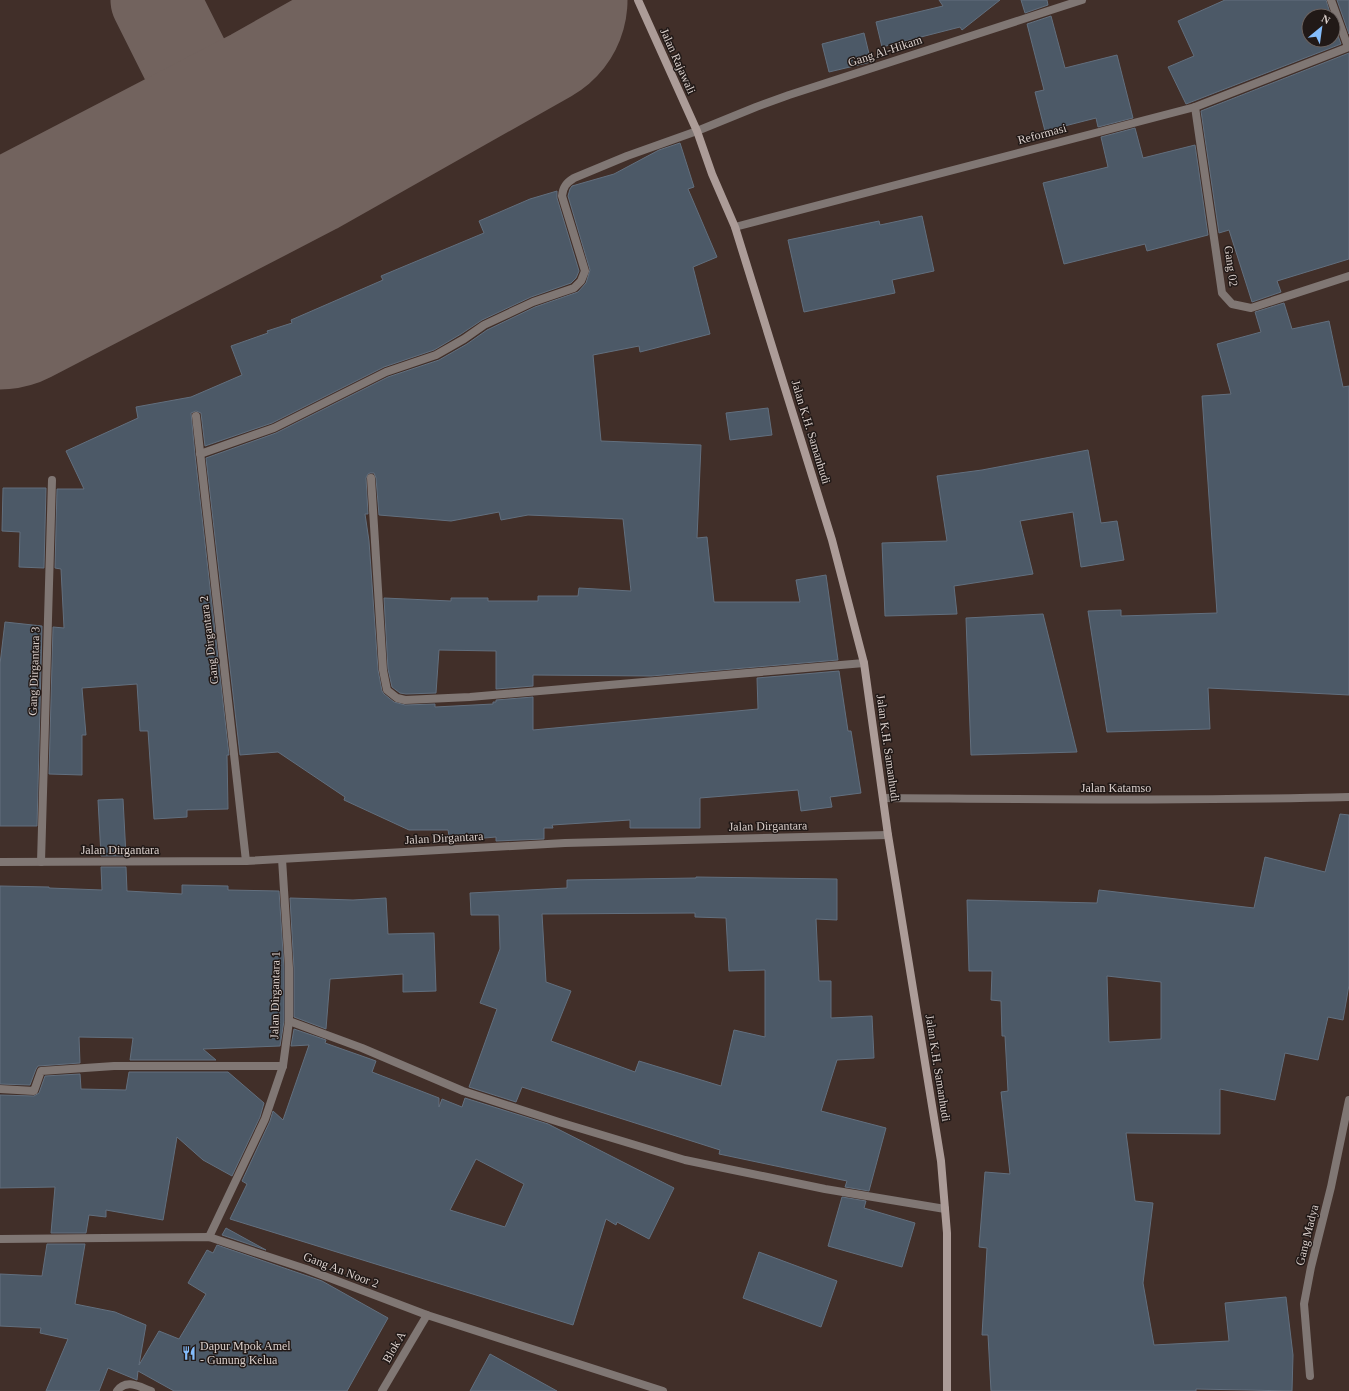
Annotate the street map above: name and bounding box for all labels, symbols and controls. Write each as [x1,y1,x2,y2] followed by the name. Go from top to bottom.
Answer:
[1301,8,1341,48] north arrow
[1319,12,1332,26] text: N
[657,26,699,97] street label: Jalan Rajawali
[846,32,924,70] street label: Gang Al-Hikam
[1016,121,1069,147] street label: Reformasi
[1221,245,1241,287] street label: Gang 02
[789,378,834,486] street label: Jalan K.H. Samanhudi
[197,595,221,685] street label: Gang Dirgantara 2
[25,626,43,716] street label: Gang Dirgantara 3
[874,694,903,803] street label: Jalan K.H. Samanhudi
[1081,781,1151,795] street label: Jalan Katamso
[729,818,808,834] street label: Jalan Dirgantara
[404,829,484,847] street label: Jalan Dirgantara
[81,843,160,857] street label: Jalan Dirgantara
[267,951,283,1039] street label: Jalan Dirgantara 1
[923,1014,953,1123] street label: Jalan K.H. Samanhudi
[1293,1202,1321,1267] street label: Gang Madya
[301,1249,381,1291] street label: Gang An Noor 2
[379,1328,409,1365] street label: Blok A
[200,1339,291,1367] place label: Dapur Mpok Amel - Gunung Kelua
[181,1345,197,1361] restaurant icon: Dapur Mpok Amel - Gunung Kelua

